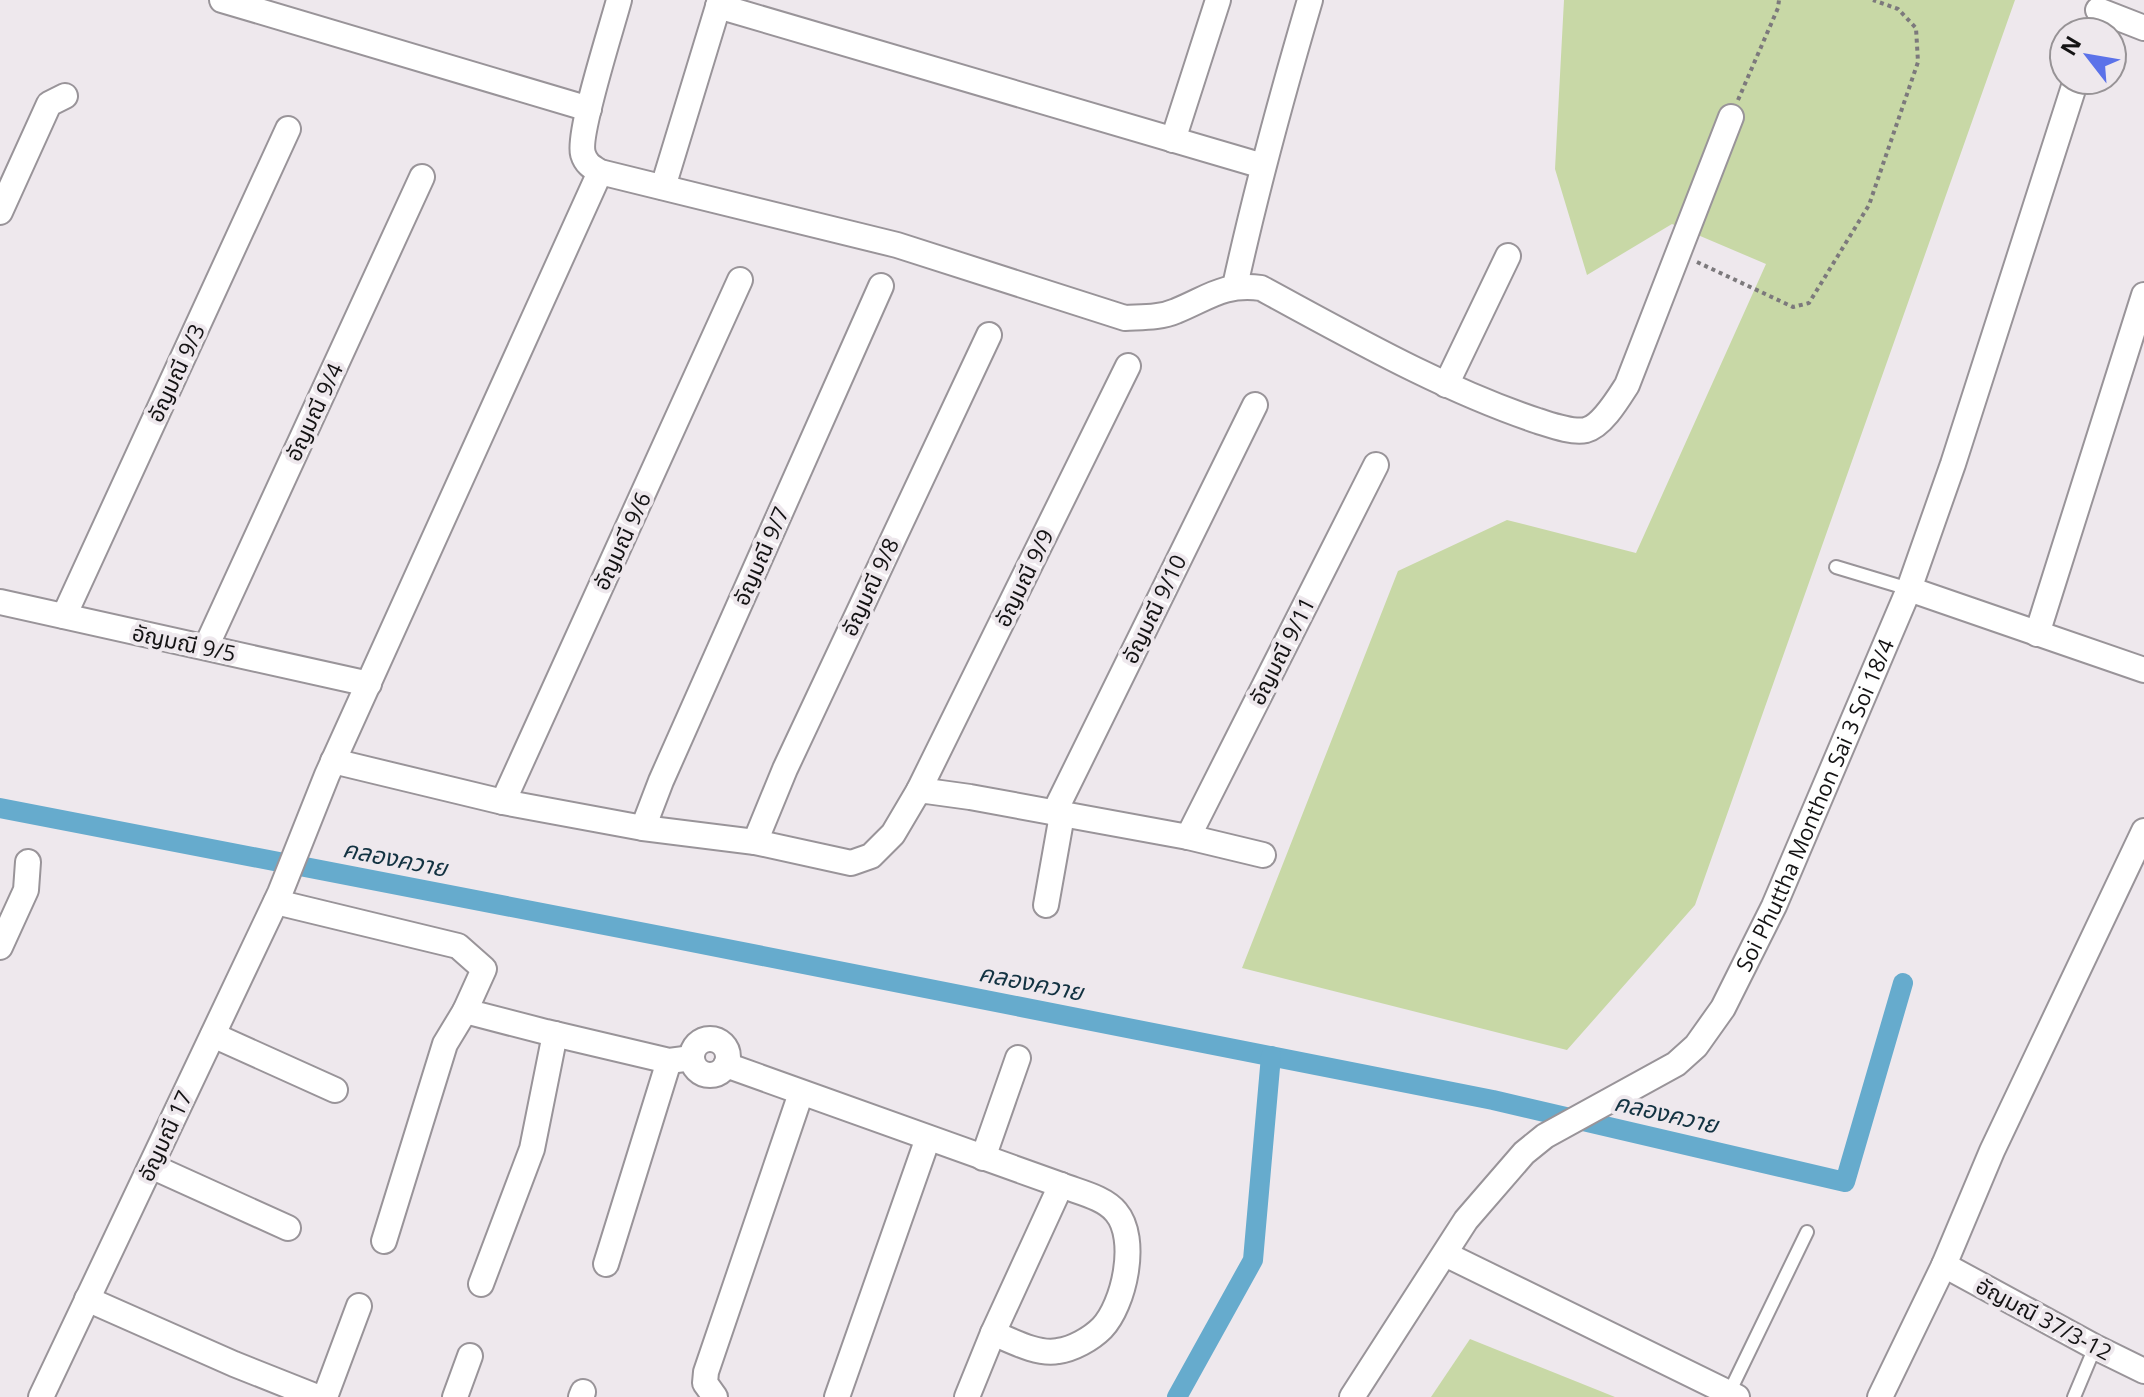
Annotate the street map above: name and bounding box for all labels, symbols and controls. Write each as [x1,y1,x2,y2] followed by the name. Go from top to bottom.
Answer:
[2048,16,2128,96] north arrow
[2053,30,2087,61] text: N
[139,319,211,427] street label: อัญมณี 9/3
[277,357,349,466] street label: อัญมณี 9/4
[585,487,657,595] street label: อัญมณี 9/6
[725,501,795,610] street label: อัญมณี 9/7
[987,524,1060,631] street label: อัญมณี 9/9
[833,533,905,641] street label: อัญมณี 9/8
[1114,549,1192,668] street label: อัญมณี 9/10
[1241,591,1321,710] street label: อัญมณี 9/11
[130,616,239,668] street label: อัญมณี 9/5
[1728,633,1900,976] street label: Soi Phuttha Monthon Sai 3 Soi 18/4
[340,831,452,884] water label: คลองควาย
[976,955,1088,1008] water label: คลองควาย
[130,1085,198,1186] street label: อัญมณี 17
[1611,1085,1723,1141] water label: คลองควาย
[1971,1270,2118,1367] street label: อัญมณี 37/3-12

